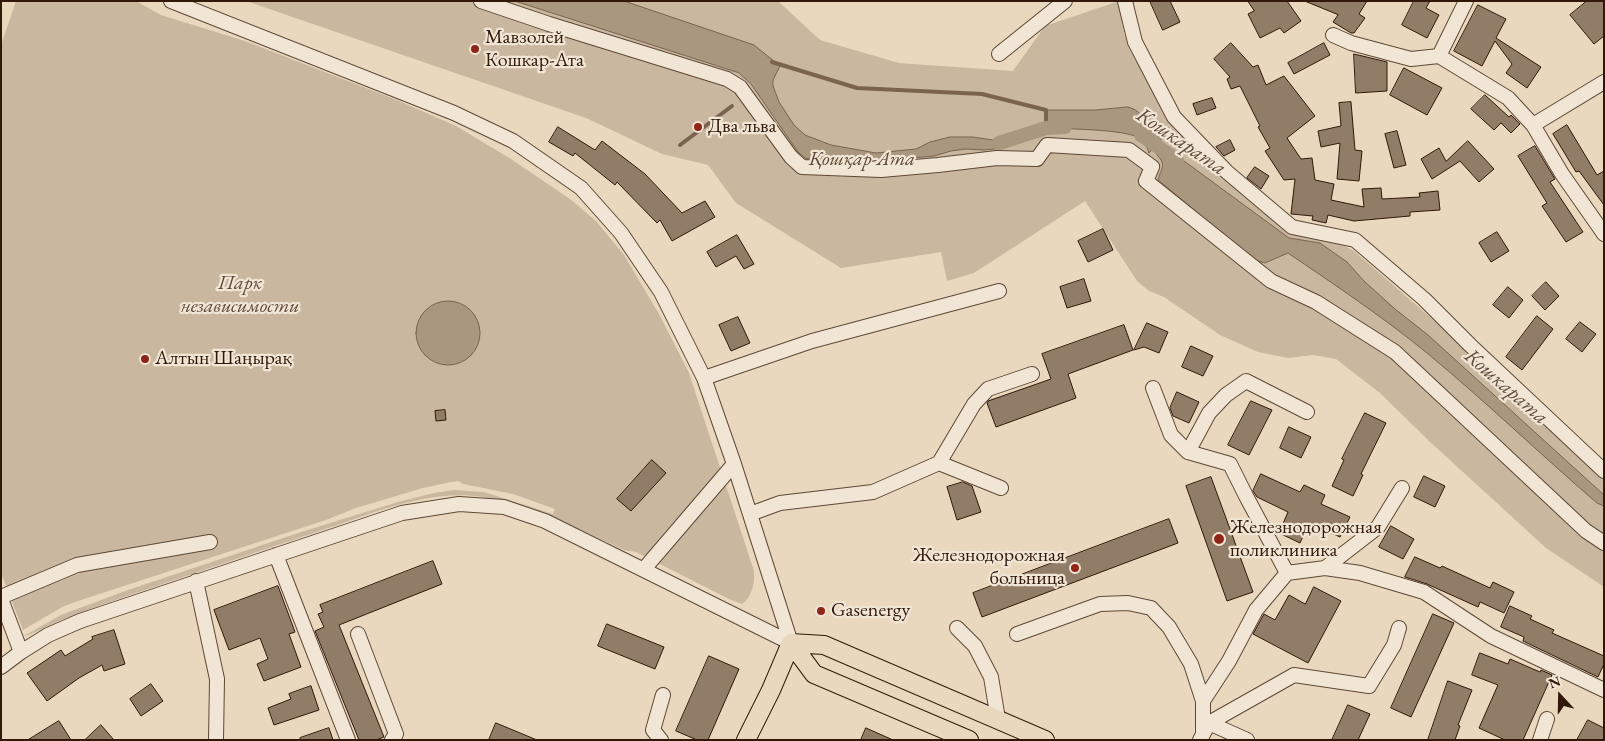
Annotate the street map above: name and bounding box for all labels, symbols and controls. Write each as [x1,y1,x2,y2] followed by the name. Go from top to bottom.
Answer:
[485,26,584,73] place label: Мавзолей Кошкар-Ата
[469,43,481,55] marker: Мавзолей Кошкар-Ата
[1131,103,1231,181] water label: Кошкарата
[708,115,776,139] place label: Два льва
[692,121,704,133] marker: Два льва
[809,148,915,172] park label: Қошқар-Ата
[180,272,300,319] park label: Парк независимости
[1459,344,1553,430] water label: Кошкарата
[155,347,292,371] place label: Алтын Шаңырақ
[139,353,151,365] marker: Алтын Шаңырақ
[1230,516,1382,563] place label: Железнодорожная поликлиника
[1212,532,1226,546] marker: Железнодорожная поликлиника
[913,544,1065,591] place label: Железнодорожная больница
[1069,562,1081,574] marker: Железнодорожная больница
[831,599,910,623] place label: Gasenergy
[815,605,827,617] marker: Gasenergy
[1535,671,1585,721] north arrow
[1546,672,1563,692] text: N

